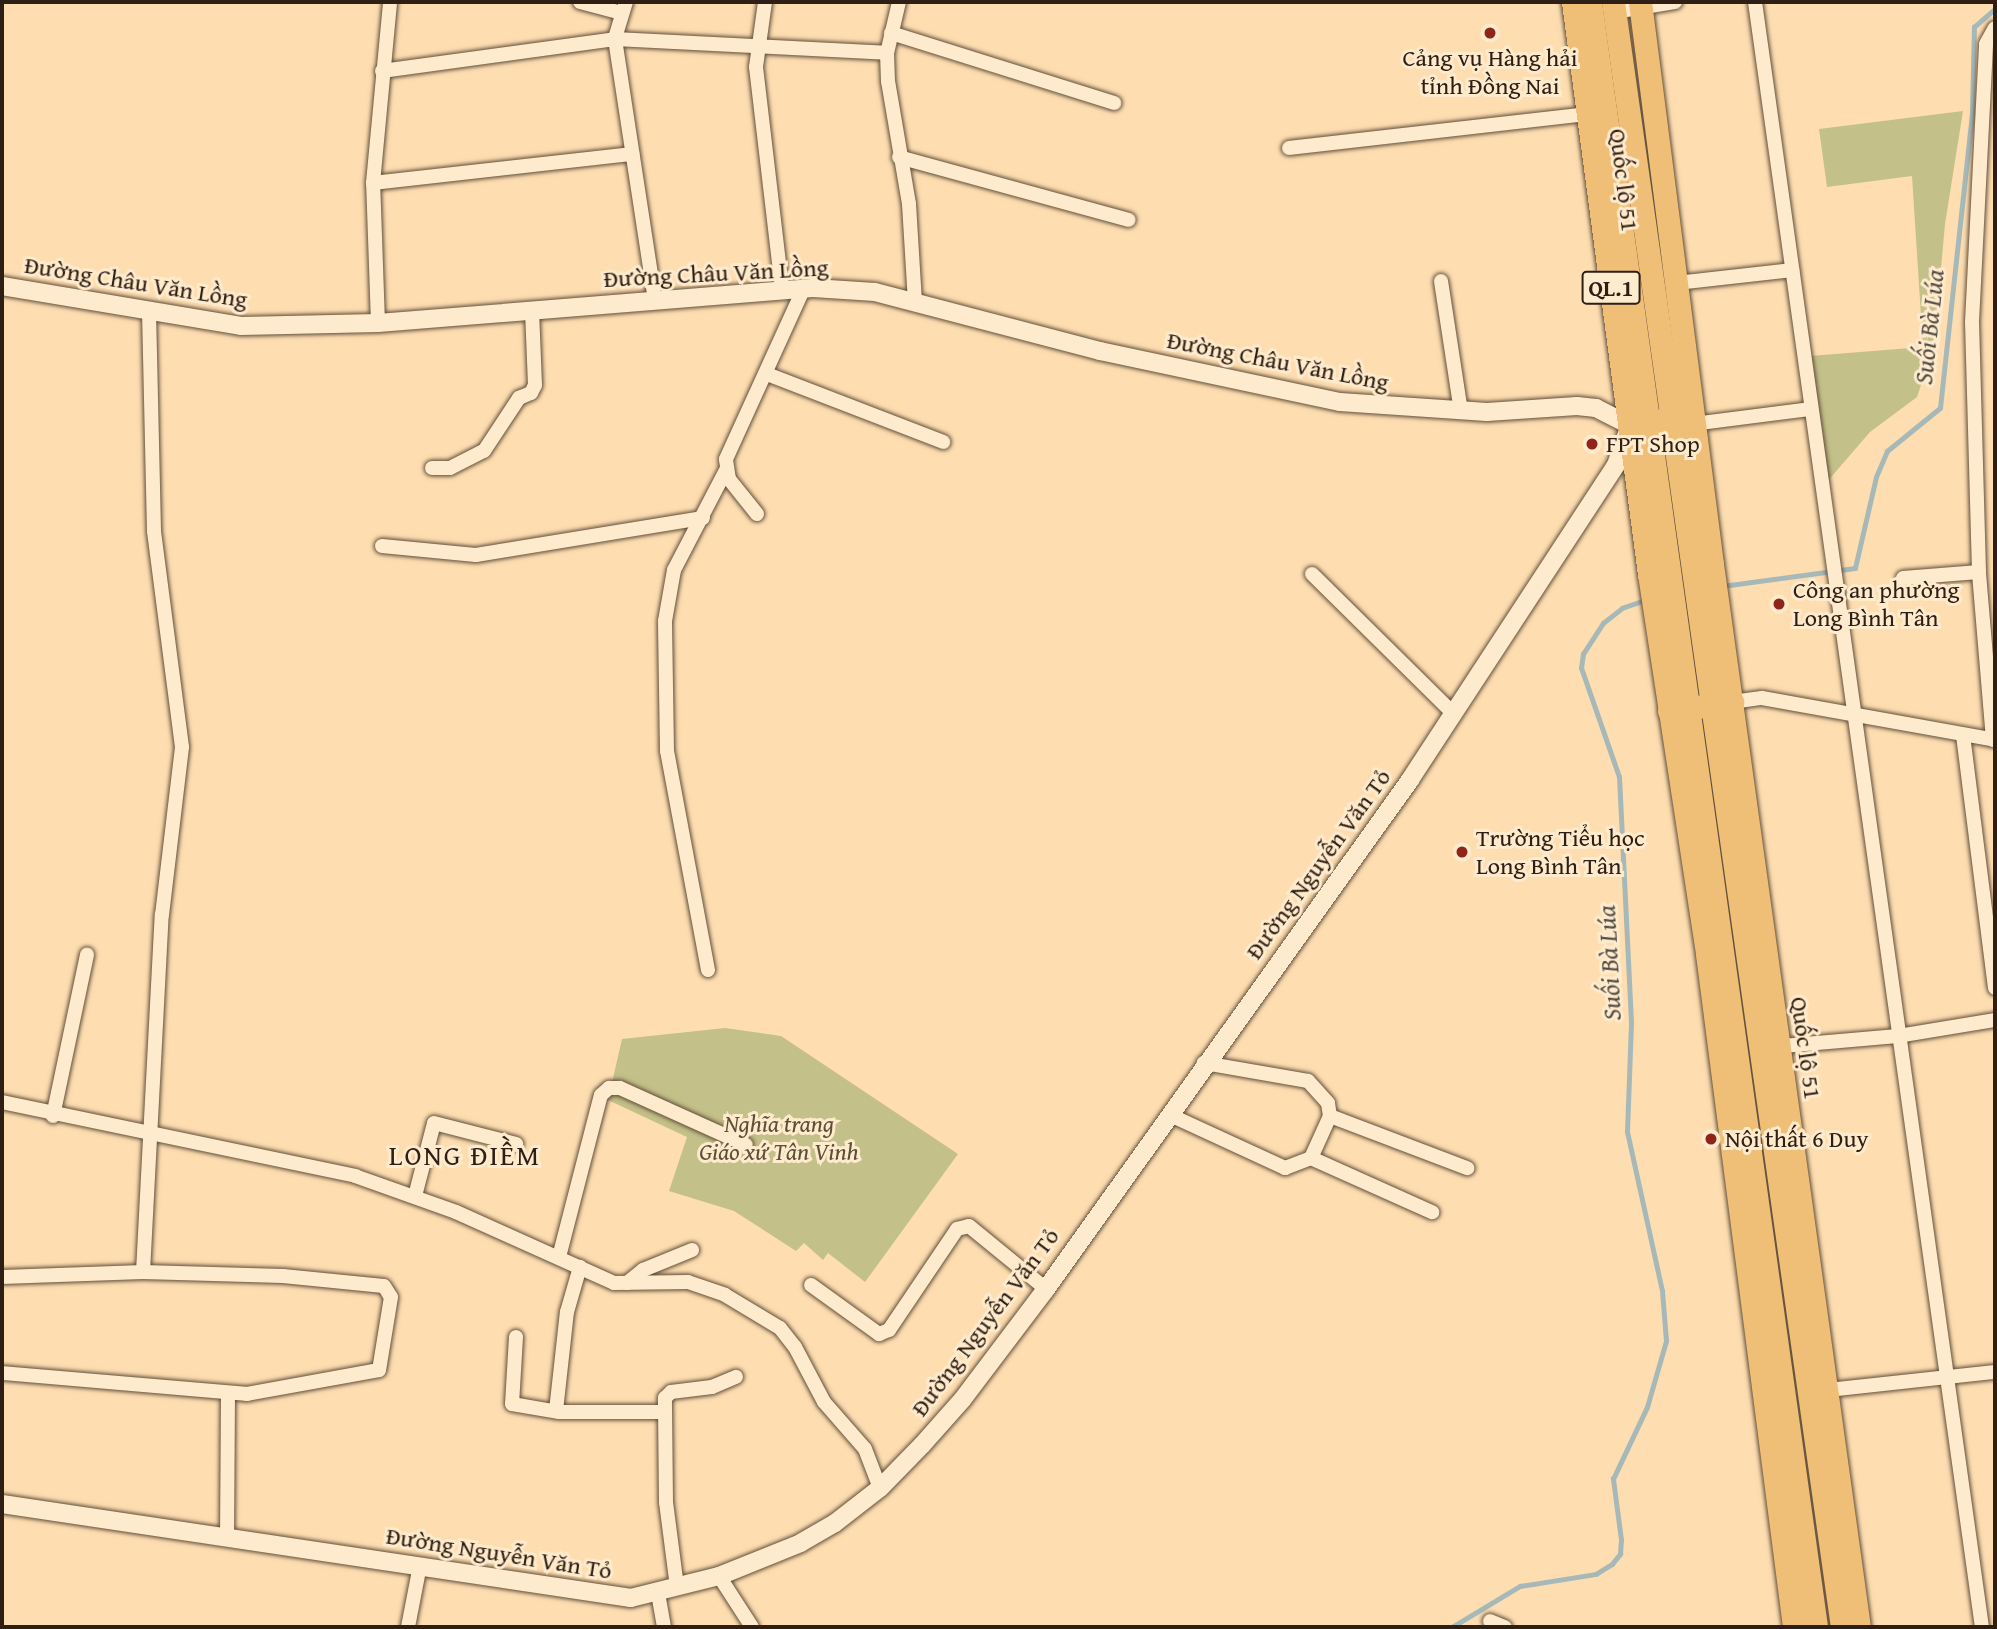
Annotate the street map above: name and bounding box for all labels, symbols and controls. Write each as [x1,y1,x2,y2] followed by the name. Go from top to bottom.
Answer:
[1482,25,1498,41] marker: Cảng vụ Hàng hải tỉnh Đồng Nai
[1403,44,1577,100] place label: Cảng vụ Hàng hải tỉnh Đồng Nai
[1603,127,1645,233] street label: Quốc lộ 51
[23,250,249,314] street label: Đường Châu Văn Lồng
[603,253,829,293] street label: Đường Châu Văn Lồng
[1581,268,1641,308] road number: QL.1
[1907,268,1951,386] water label: Suối Bà Lúa
[1165,325,1391,397] street label: Đường Châu Văn Lồng
[1606,430,1700,458] place label: FPT Shop
[1584,436,1600,452] marker: FPT Shop
[1793,576,1959,632] place label: Công an phường Long Bình Tân
[1771,596,1787,612] marker: Công an phường Long Bình Tân
[1239,763,1397,965] street label: Đường Nguyễn Văn Tỏ
[1476,824,1645,880] place label: Trường Tiểu học Long Bình Tân
[1454,844,1470,860] marker: Trường Tiểu học Long Bình Tân
[1590,904,1628,1022] water label: Suối Bà Lúa
[1785,995,1827,1101] street label: Quốc lộ 51
[699,1110,859,1166] park label: Nghĩa trang Giáo xứ Tân Vinh
[1725,1125,1868,1153] place label: Nội thất 6 Duy
[1703,1131,1719,1147] marker: Nội thất 6 Duy
[390,1138,540,1172] district label: LONG ĐIỀM
[905,1222,1065,1422] street label: Đường Nguyễn Văn Tỏ
[384,1521,614,1585] street label: Đường Nguyễn Văn Tỏ

